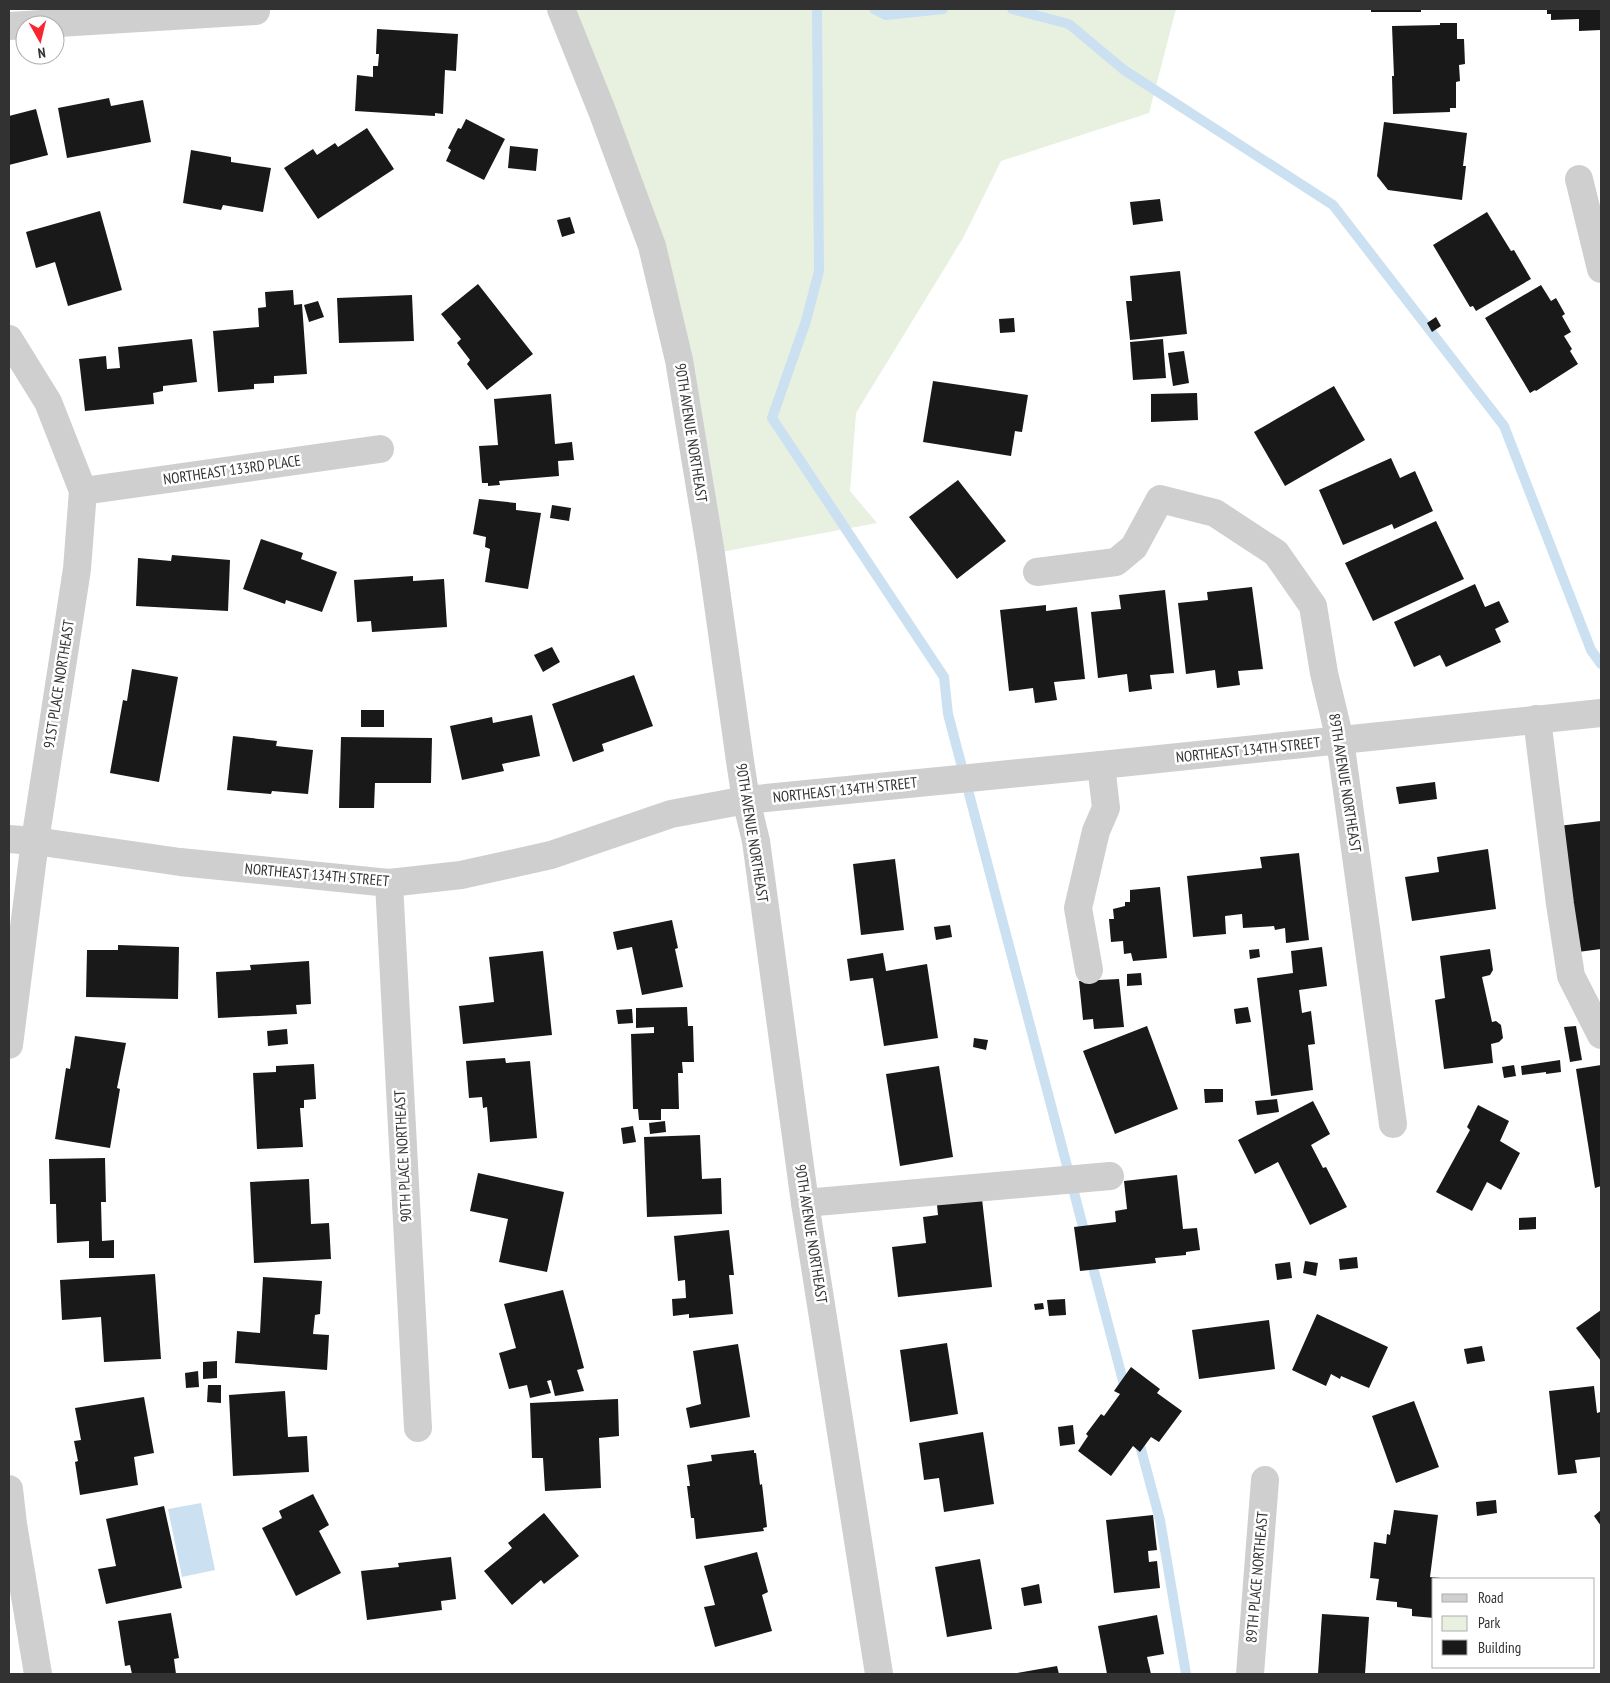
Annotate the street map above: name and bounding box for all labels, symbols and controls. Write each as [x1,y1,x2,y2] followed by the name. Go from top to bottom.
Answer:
[15,15,65,65] north arrow
[37,43,47,62] text: N
[671,362,712,504] street label: 90TH AVENUE NORTHEAST
[162,450,302,489] street label: NORTHEAST 133RD PLACE
[39,618,78,750] street label: 91ST PLACE NORTHEAST
[1325,712,1366,854] street label: 89TH AVENUE NORTHEAST
[1175,732,1321,767] street label: NORTHEAST 134TH STREET
[732,762,773,904] street label: 90TH AVENUE NORTHEAST
[772,772,918,807] street label: NORTHEAST 134TH STREET
[244,859,390,890] street label: NORTHEAST 134TH STREET
[390,1089,415,1222] street label: 90TH PLACE NORTHEAST
[791,1163,832,1305] street label: 90TH AVENUE NORTHEAST
[1241,1510,1272,1644] street label: 89TH PLACE NORTHEAST
[1432,1578,1595,1668] legend
[1478,1588,1504,1607] text: Road
[1478,1613,1500,1632] text: Park
[1478,1638,1521,1657] text: Building

